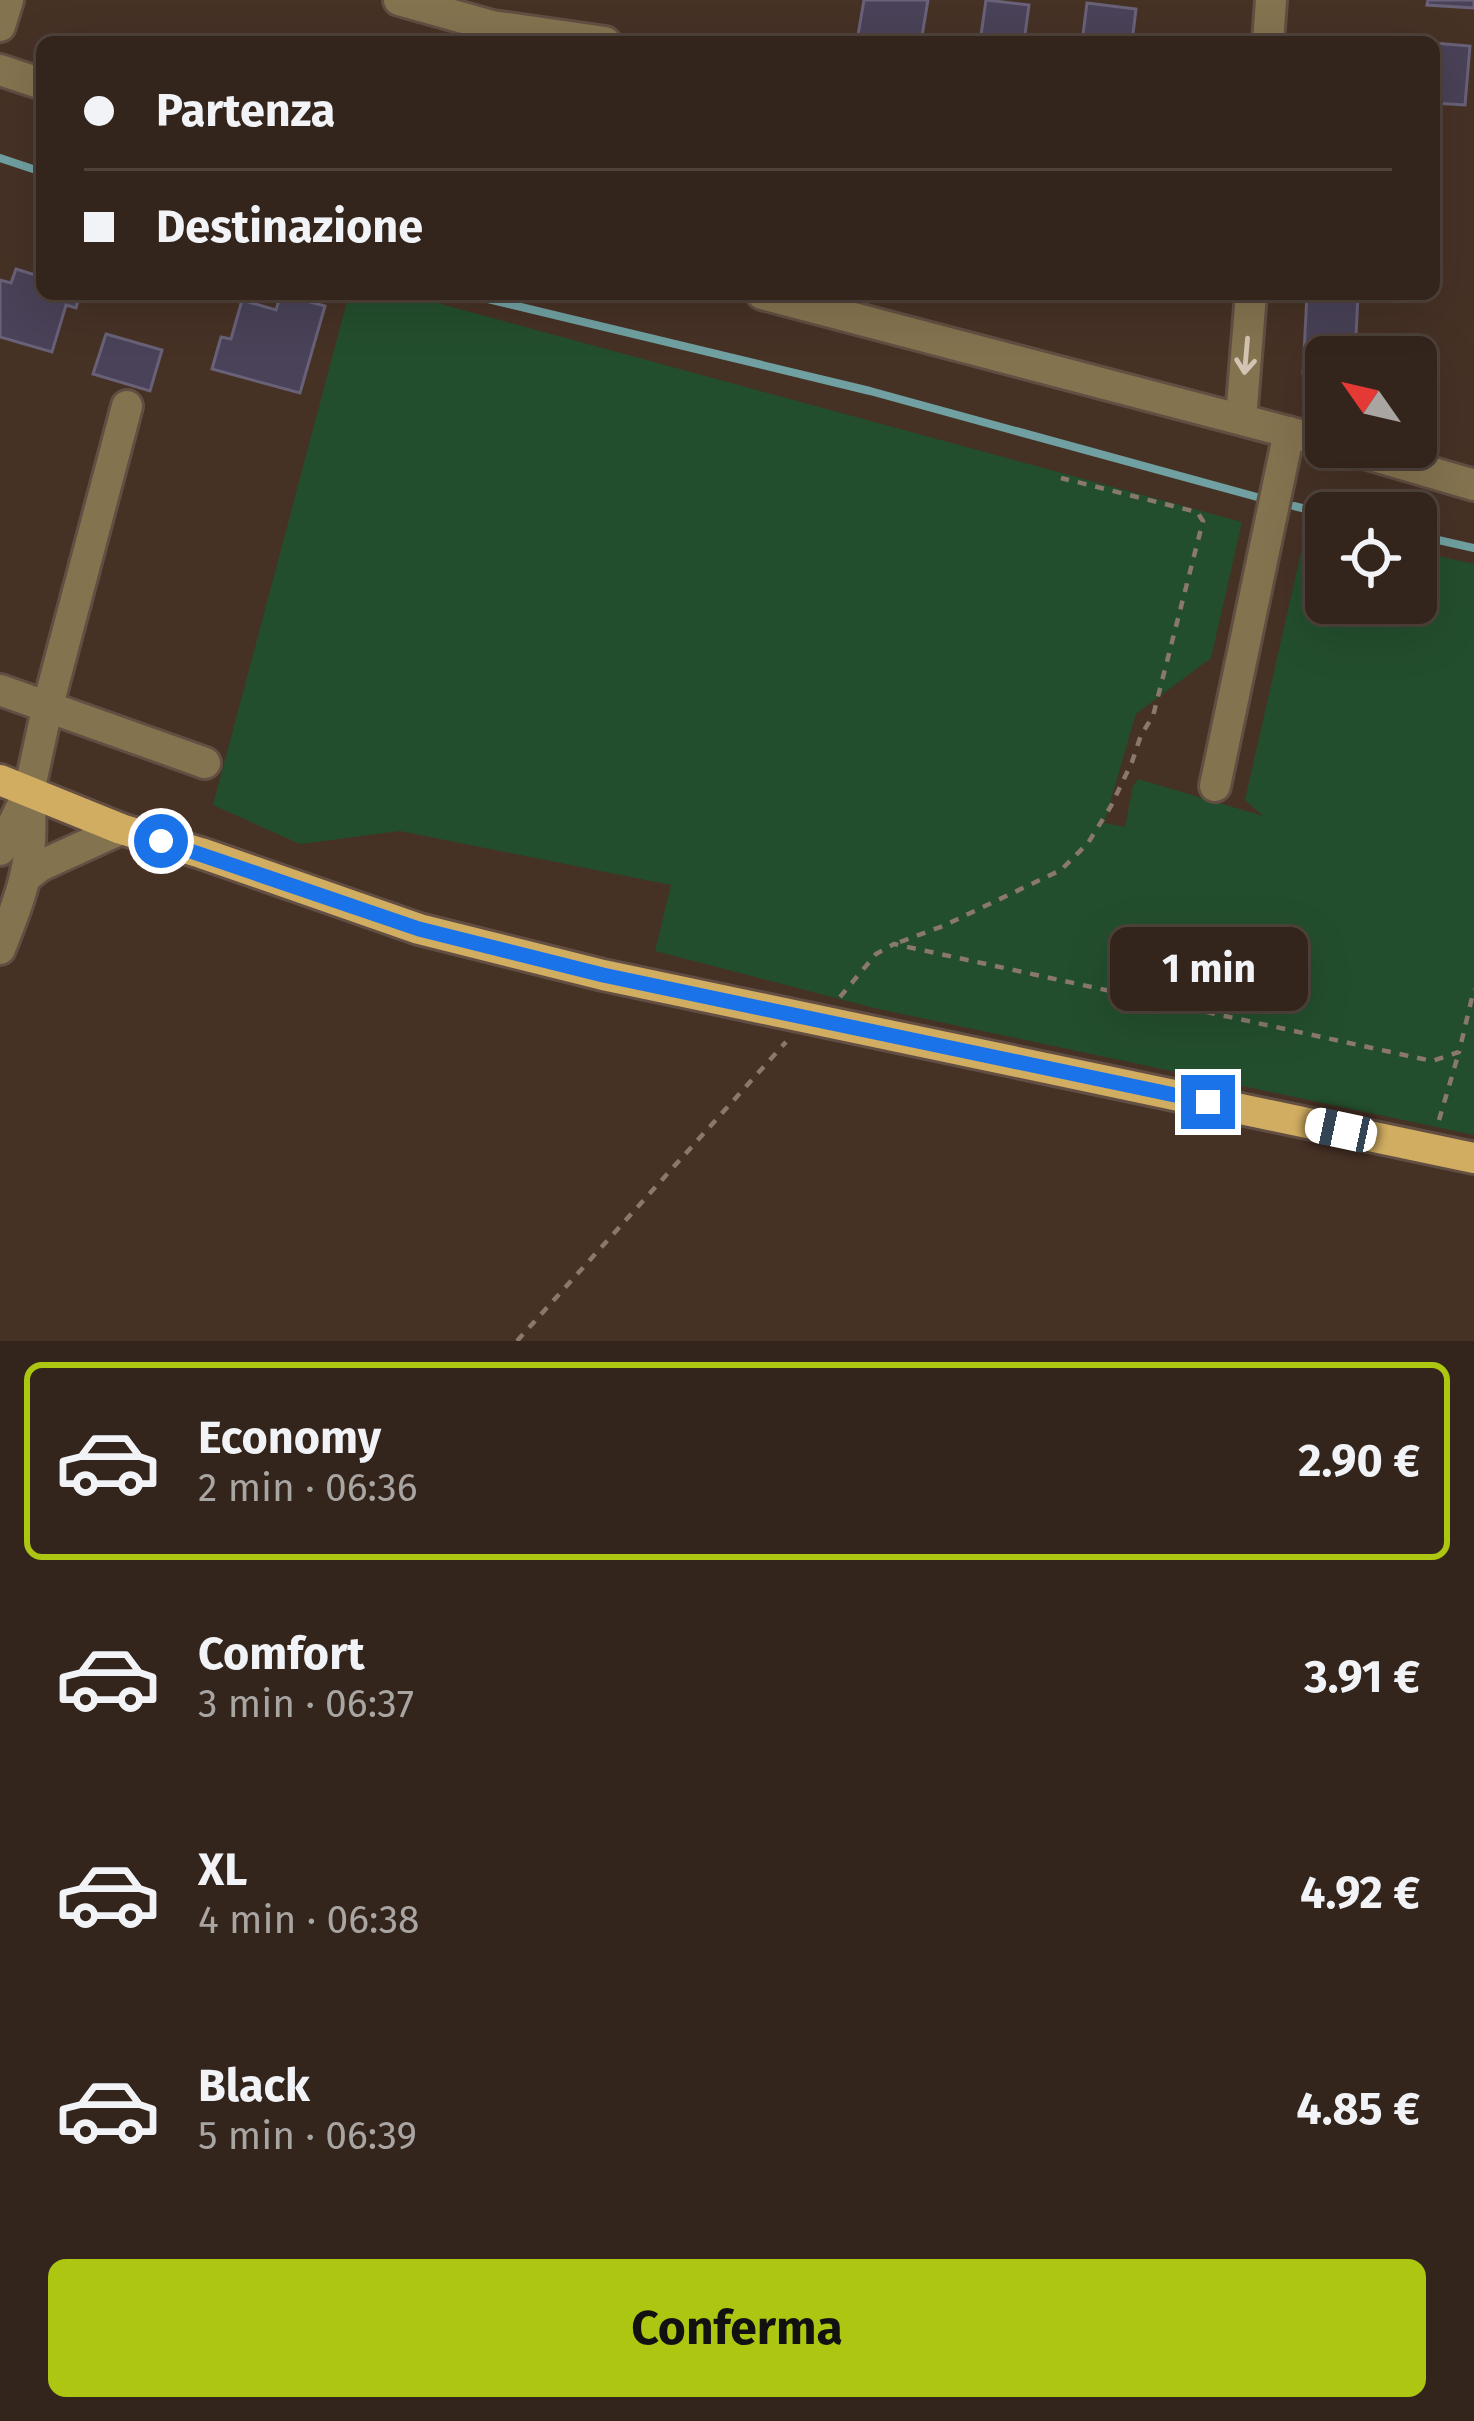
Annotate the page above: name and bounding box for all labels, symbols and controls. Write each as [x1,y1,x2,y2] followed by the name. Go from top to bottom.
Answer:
[156,84,335,138] text: Partenza
[156,200,423,254] text: Destinazione
[1234,336,1257,375] one-way arrow
[1305,336,1437,468] north arrow
[1305,336,1437,624] map controls
[1305,492,1437,624] button: locate
[134,814,188,868] route start
[1109,928,1307,1012] callout: 1 min
[1162,946,1256,992] text: 1 min
[1181,1075,1235,1129] route end
[1302,1105,1380,1155] car
[54,1407,162,1515] icon: car
[198,1411,381,1465] text: Economy
[1298,1434,1420,1488] text: 2.90 €
[198,1465,417,1511] text: 2 min · 06:36
[54,1623,162,1731] icon: car
[198,1627,365,1681] text: Comfort
[1304,1650,1420,1704] text: 3.91 €
[198,1681,414,1727] text: 3 min · 06:37
[54,1839,162,1947] icon: car
[198,1843,247,1897] text: XL
[1300,1866,1420,1920] text: 4.92 €
[198,1897,420,1943] text: 4 min · 06:38
[54,2055,162,2163] icon: car
[198,2059,310,2113] text: Black
[1296,2082,1420,2136] text: 4.85 €
[198,2113,417,2159] text: 5 min · 06:39
[48,2259,1426,2397] button: Conferma

